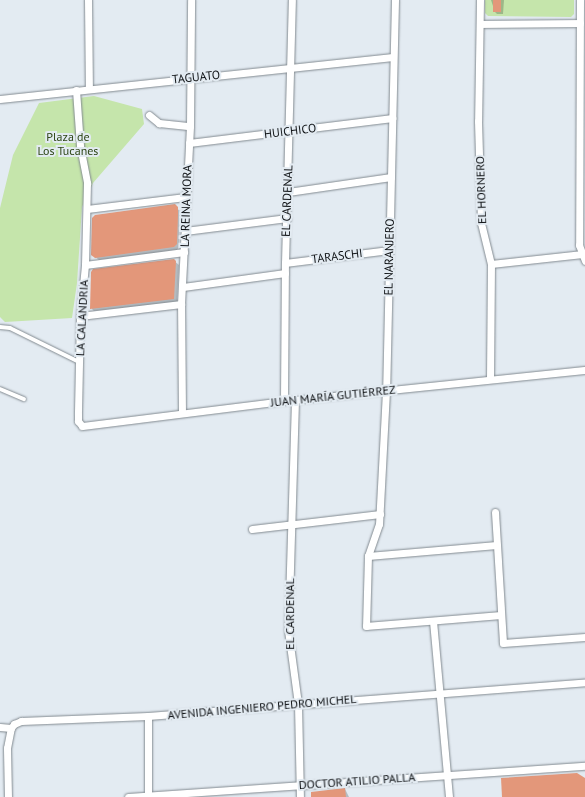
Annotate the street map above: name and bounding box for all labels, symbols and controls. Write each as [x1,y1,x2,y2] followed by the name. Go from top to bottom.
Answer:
[171,67,221,87] street label: TAGUATO
[263,121,317,141] street label: HUICHICO
[37,130,99,158] park label: Plaza de Los Tucanes
[473,155,489,225] street label: EL HORNERO
[177,164,195,248] street label: LA REINA MORA
[279,165,295,237] street label: EL CARDENAL
[381,218,397,296] street label: EL NARANJERO
[311,246,363,266] street label: TARASCHI
[73,279,91,357] street label: LA CALANDRIA
[270,382,396,410] street label: JUAN MARÍA GUTIÉRREZ
[283,578,297,650] street label: EL CARDENAL
[167,692,357,722] street label: AVENIDA INGENIERO PEDRO MICHEL
[298,770,416,792] street label: DOCTOR ATILIO PALLA

